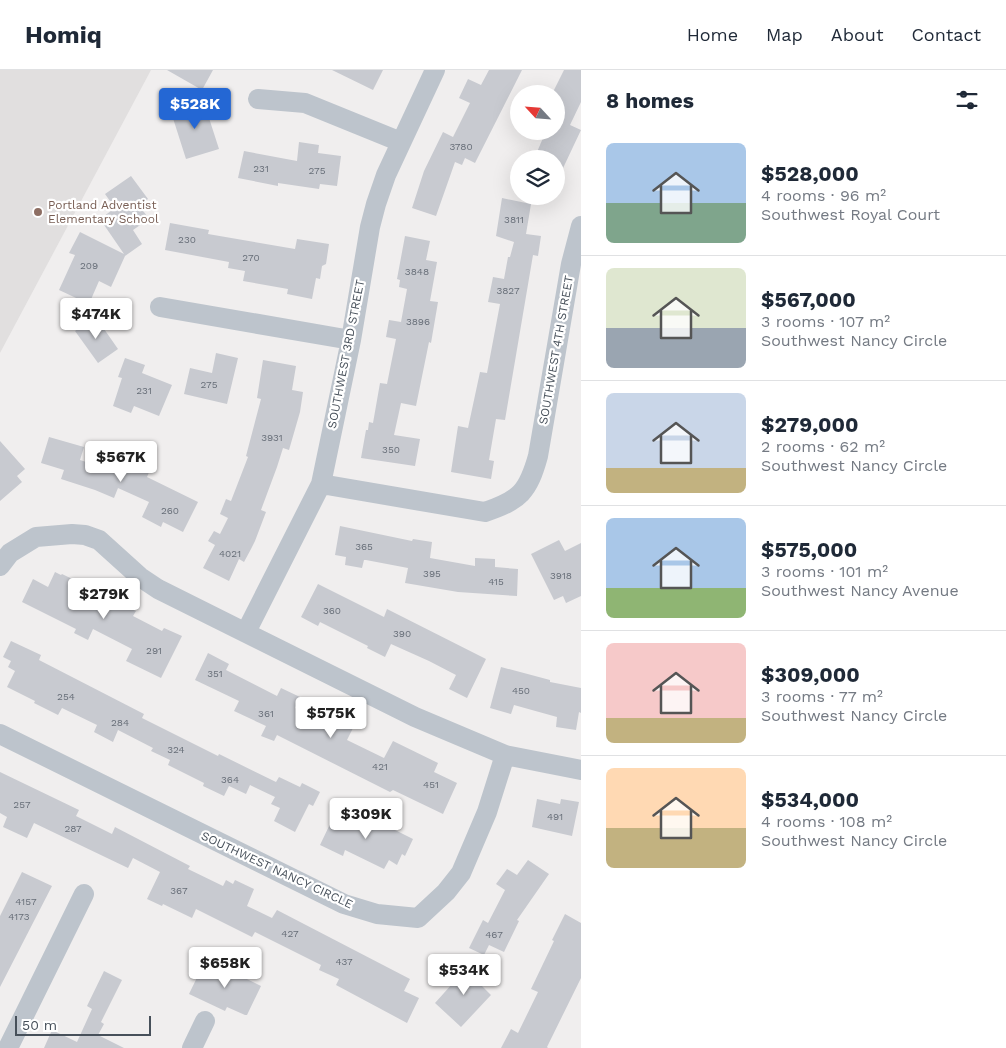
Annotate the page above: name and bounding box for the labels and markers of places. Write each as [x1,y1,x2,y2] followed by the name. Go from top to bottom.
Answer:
[160,88,230,130] pin: $528K
[48,198,159,226] place label: Portland Adventist Elementary School
[32,206,44,218] marker: Portland Adventist Elementary School
[61,298,131,340] pin: $474K
[86,440,156,483] pin: $567K
[69,578,139,620] pin: $279K
[296,696,366,739] pin: $575K
[331,798,401,840] pin: $309K
[190,946,260,989] pin: $658K
[429,954,499,996] pin: $534K

